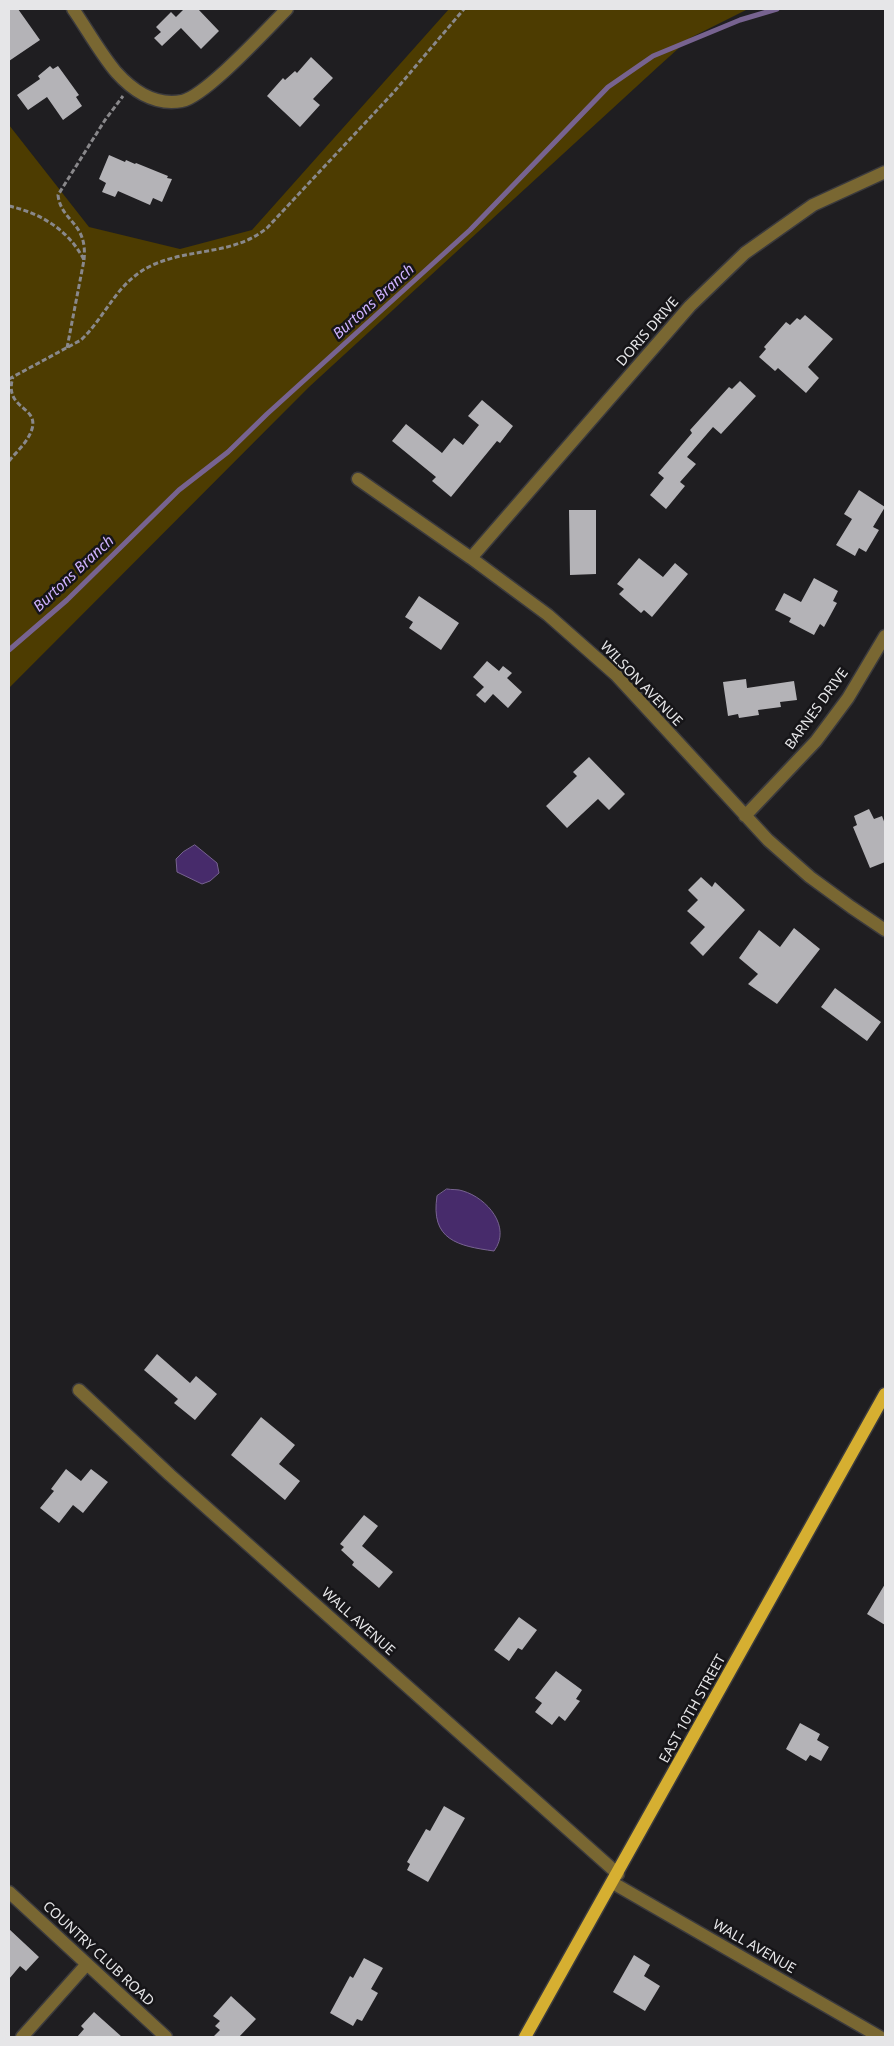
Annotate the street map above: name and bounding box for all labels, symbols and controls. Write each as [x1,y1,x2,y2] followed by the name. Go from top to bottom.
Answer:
[330,261,418,343] water label: Burtons Branch
[614,294,682,370] street label: DORIS DRIVE
[30,532,118,616] water label: Burtons Branch
[596,638,686,730] street label: WILSON AVENUE
[782,665,852,753] street label: BARNES DRIVE
[318,1585,398,1659] street label: WALL AVENUE
[656,1652,730,1766] street label: EAST 10TH STREET
[39,1898,157,2010] street label: COUNTRY CLUB ROAD
[710,1916,798,1978] street label: WALL AVENUE

